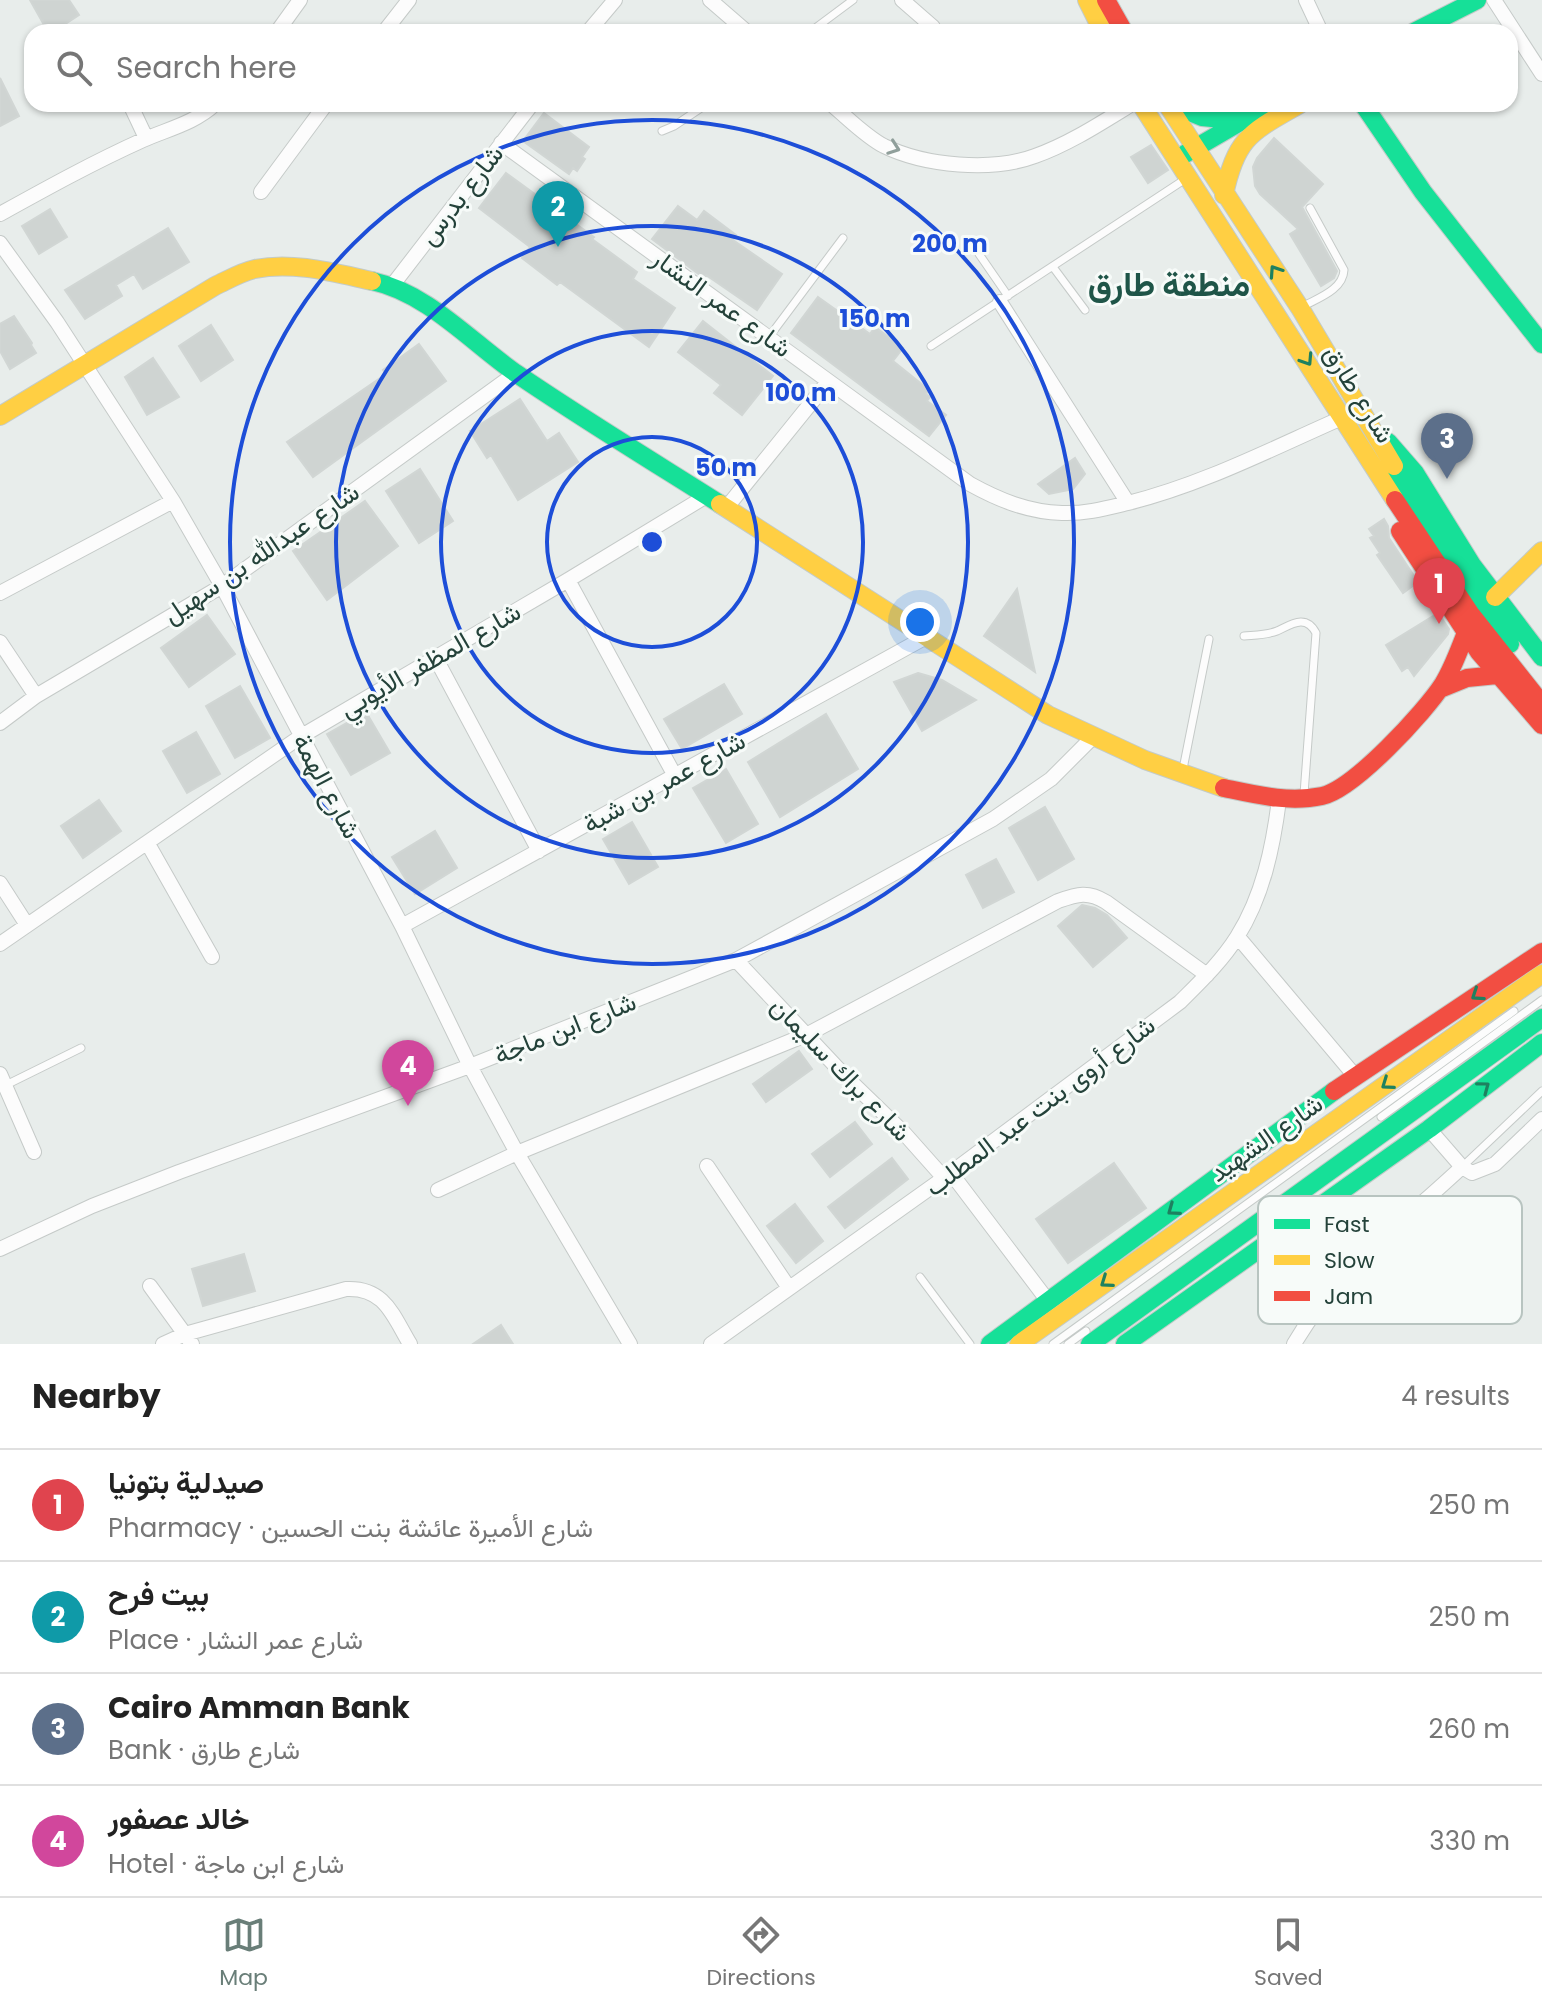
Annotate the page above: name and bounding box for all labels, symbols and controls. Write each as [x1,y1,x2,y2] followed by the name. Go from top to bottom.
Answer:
[24,24,1518,112] search box
[52,46,96,90] icon: search
[116,46,297,89] text: Search here
[410,137,512,253] street label: شارع بدرس
[887,138,901,155] one-way arrow
[532,181,584,247] pin: 2
[912,227,988,260] text: 200 m
[644,239,799,366] street label: شارع عمر النشار
[1088,260,1250,308] district label: منطقة طارق
[1270,265,1285,280] one-way arrow
[840,302,910,335] text: 150 m
[1315,338,1403,450] street label: شارع طارق
[1298,351,1313,366] one-way arrow
[766,376,836,409] text: 100 m
[1421,413,1473,479] pin: 3
[695,451,757,484] text: 50 m
[156,474,366,632] street label: شارع عبدالله بن سهيل
[638,528,666,556] centre of rings
[1413,558,1465,624] pin: 1
[333,593,529,729] street label: شارع المظفر الأيوبي
[900,602,940,642] your location
[576,722,752,842] street label: شارع عمر بن شبة
[284,727,370,845] street label: شارع الهمة
[489,983,641,1073] street label: شارع ابن ماجة
[1471,986,1485,1001] one-way arrow
[763,989,919,1149] street label: شارع براك سليمان
[917,1007,1163,1205] street label: شارع أروى بنت عبد المطلب
[382,1040,434,1106] pin: 4
[1381,1074,1395,1088] one-way arrow
[1476,1083,1490,1097] one-way arrow
[1202,1086,1330,1190] street label: شارع الشهيد
[1258,1196,1522,1324] legend
[1167,1200,1182,1214] one-way arrow
[1324,1209,1369,1240] text: Fast
[1324,1245,1374,1276] text: Slow
[1101,1272,1115,1287] one-way arrow
[1324,1281,1373,1312] text: Jam
[32,1372,161,1420] text: Nearby
[1401,1378,1510,1414] text: 4 results
[108,1461,264,1504] text: صيدلية بتونيا
[53,1487,63,1523] text: 1
[1429,1487,1510,1523] text: 250 m
[108,1510,593,1546] text: Pharmacy · شارع الأميرة عائشة بنت الحسين
[108,1573,209,1616] text: بيت فرح
[51,1599,65,1635] text: 2
[1429,1599,1510,1635] text: 250 m
[108,1622,363,1658] text: Place · شارع عمر النشار
[108,1686,410,1729] text: Cairo Amman Bank
[50,1711,66,1747] text: 3
[1428,1711,1510,1747] text: 260 m
[108,1732,300,1768] text: Bank · شارع طارق
[108,1797,249,1840] text: خالد عصفور
[49,1823,67,1859] text: 4
[1429,1823,1510,1859] text: 330 m
[108,1846,344,1882] text: Hotel · شارع ابن ماجة
[219,1913,268,1994] tab: Map
[706,1913,816,1994] tab: Directions
[1254,1913,1323,1994] tab: Saved

